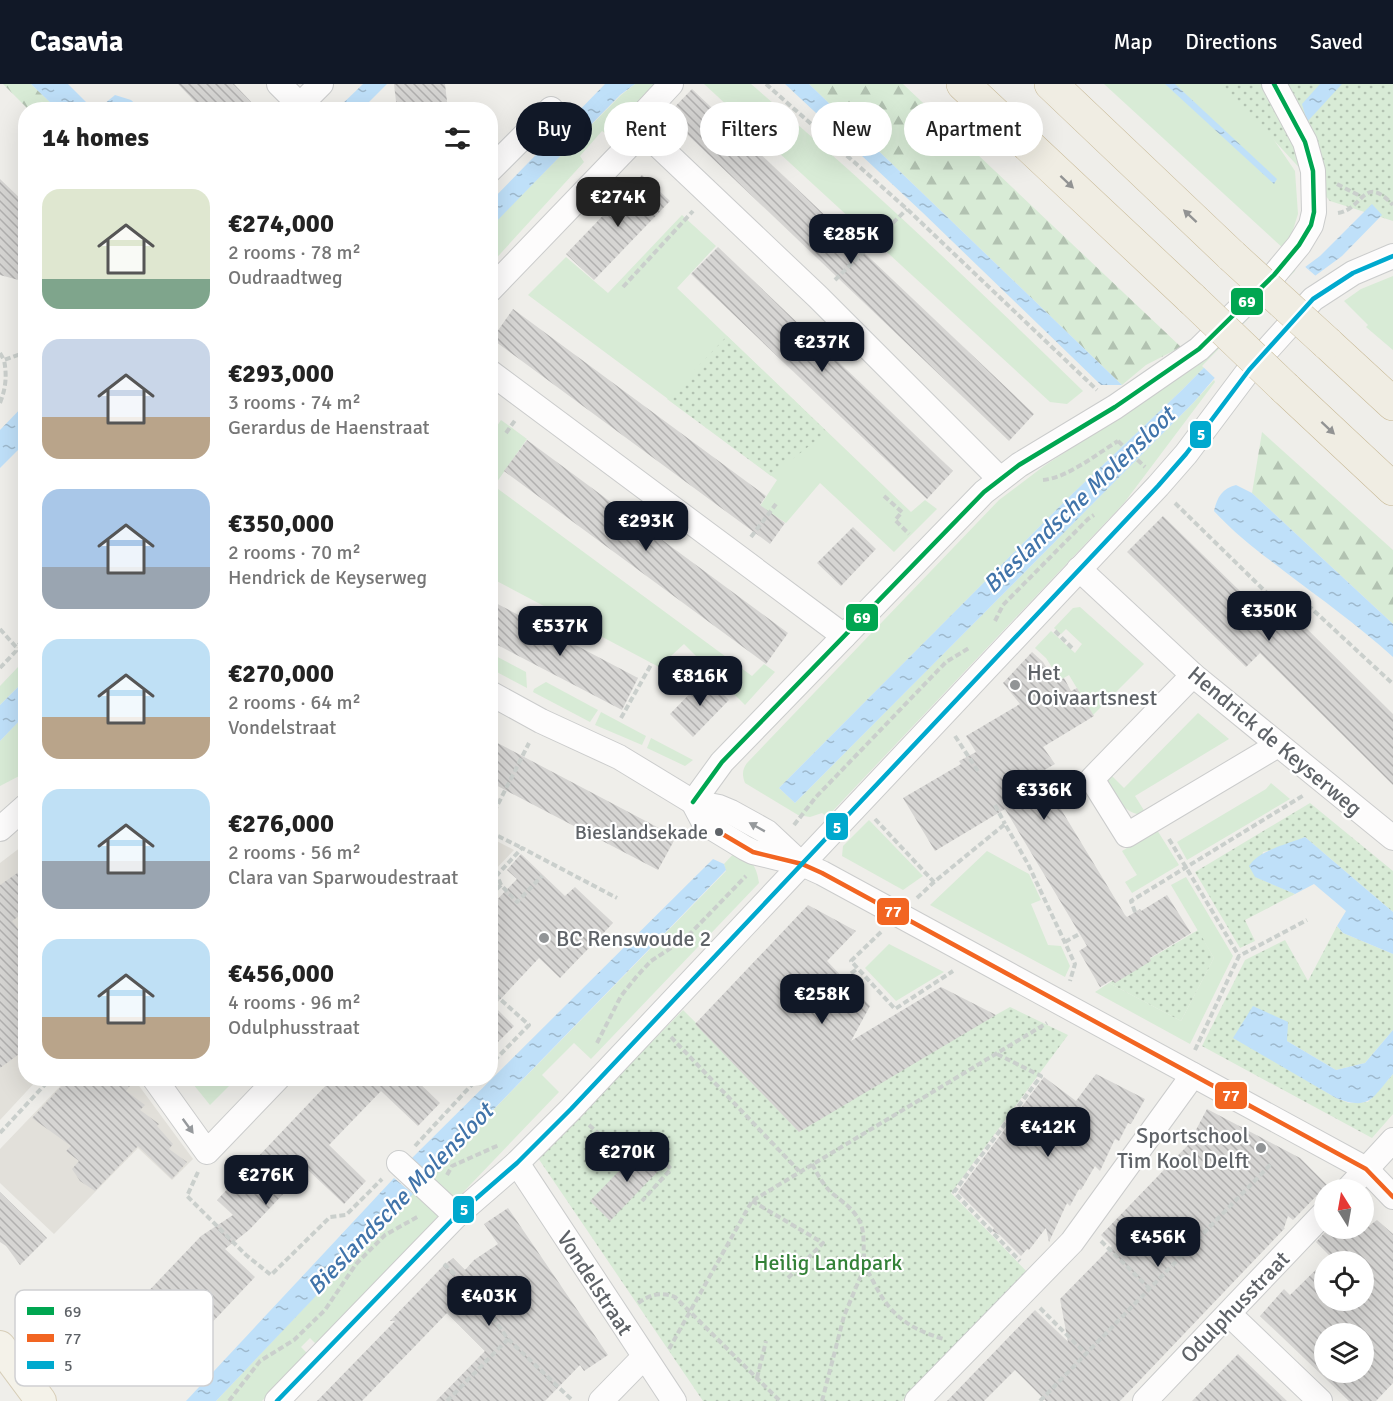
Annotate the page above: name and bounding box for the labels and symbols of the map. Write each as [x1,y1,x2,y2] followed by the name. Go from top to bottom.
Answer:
[1060,174,1074,188] one-way arrow
[576,177,660,228] pin: €274K
[1183,210,1198,223] one-way arrow
[809,214,893,265] pin: €285K
[1230,287,1264,316] line badge: 69
[1238,292,1256,312] text: 69
[780,322,864,373] pin: €237K
[977,399,1183,599] water label: Bieslandsche Molensloot
[1189,420,1212,449] line badge: 5
[1320,421,1335,435] one-way arrow
[1197,425,1205,445] text: 5
[604,501,688,552] pin: €293K
[1227,591,1311,642] pin: €350K
[845,603,879,632] line badge: 69
[518,606,602,657] pin: €537K
[853,608,871,628] text: 69
[658,656,742,707] pin: €816K
[1027,659,1157,711] place label: Het Ooivaartsnest
[1182,660,1368,822] street label: Hendrick de Keyserweg
[1008,678,1022,692] marker: Het Ooivaartsnest
[1002,770,1086,821] pin: €336K
[825,812,849,841] line badge: 5
[833,818,841,838] text: 5
[575,820,708,845] place label: Bieslandsekade
[749,822,766,832] one-way arrow
[713,826,725,838] marker: Bieslandsekade
[876,897,910,926] line badge: 77
[884,902,902,922] text: 77
[556,925,711,952] place label: BC Renswoude 2
[537,931,551,945] marker: BC Renswoude 2
[780,974,864,1025] pin: €258K
[1214,1081,1248,1110] line badge: 77
[1222,1086,1240,1106] text: 77
[301,1095,501,1301] water label: Bieslandsche Molensloot
[1006,1107,1090,1158] pin: €412K
[182,1118,194,1133] one-way arrow
[1117,1122,1249,1174] place label: Sportschool Tim Kool Delft
[585,1132,669,1183] pin: €270K
[1254,1141,1268,1155] marker: Sportschool Tim Kool Delft
[224,1155,308,1206] pin: €276K
[1314,1179,1374,1239] north arrow
[452,1195,475,1224] line badge: 5
[460,1200,468,1220] text: 5
[1116,1217,1200,1268] pin: €456K
[551,1226,639,1341] street label: Vondelstraat
[1175,1245,1295,1369] street label: Odulphusstraat
[754,1249,902,1276] park label: Heilig Landpark
[447,1276,531,1327] pin: €403K
[15,1290,213,1386] legend
[64,1302,81,1322] text: 69
[64,1329,81,1349] text: 77
[64,1356,73,1376] text: 5

